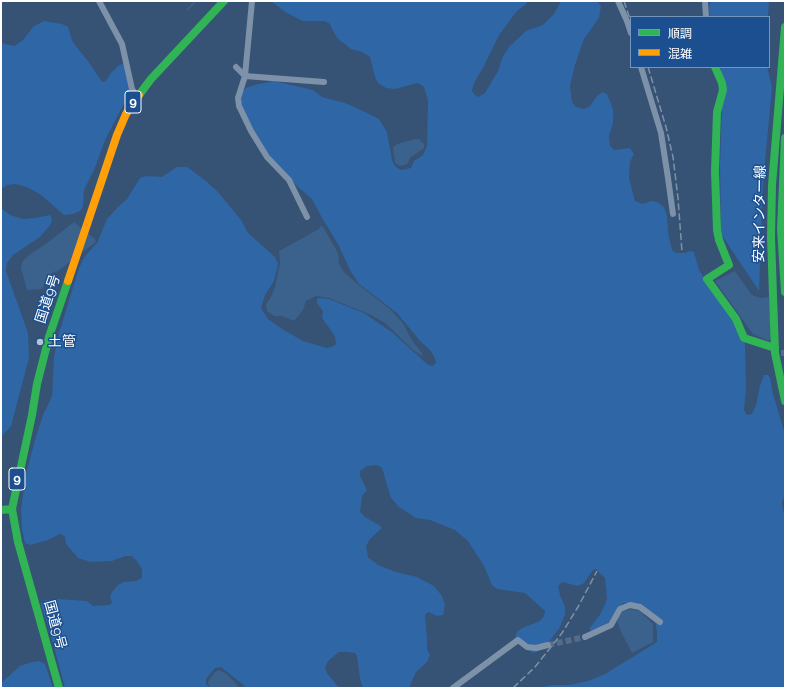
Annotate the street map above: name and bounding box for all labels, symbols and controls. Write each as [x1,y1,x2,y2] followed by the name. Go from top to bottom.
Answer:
[630,16,770,68] legend
[668,27,692,41] text: 順調
[668,47,692,61] text: 混雑
[125,91,141,113] road number: 9
[751,165,769,263] street label: 安来インター線
[32,273,64,325] street label: 国道9号
[48,334,76,350] place label: 土管
[35,337,45,347] marker: 土管
[9,468,25,490] road number: 9
[40,599,70,651] street label: 国道9号

